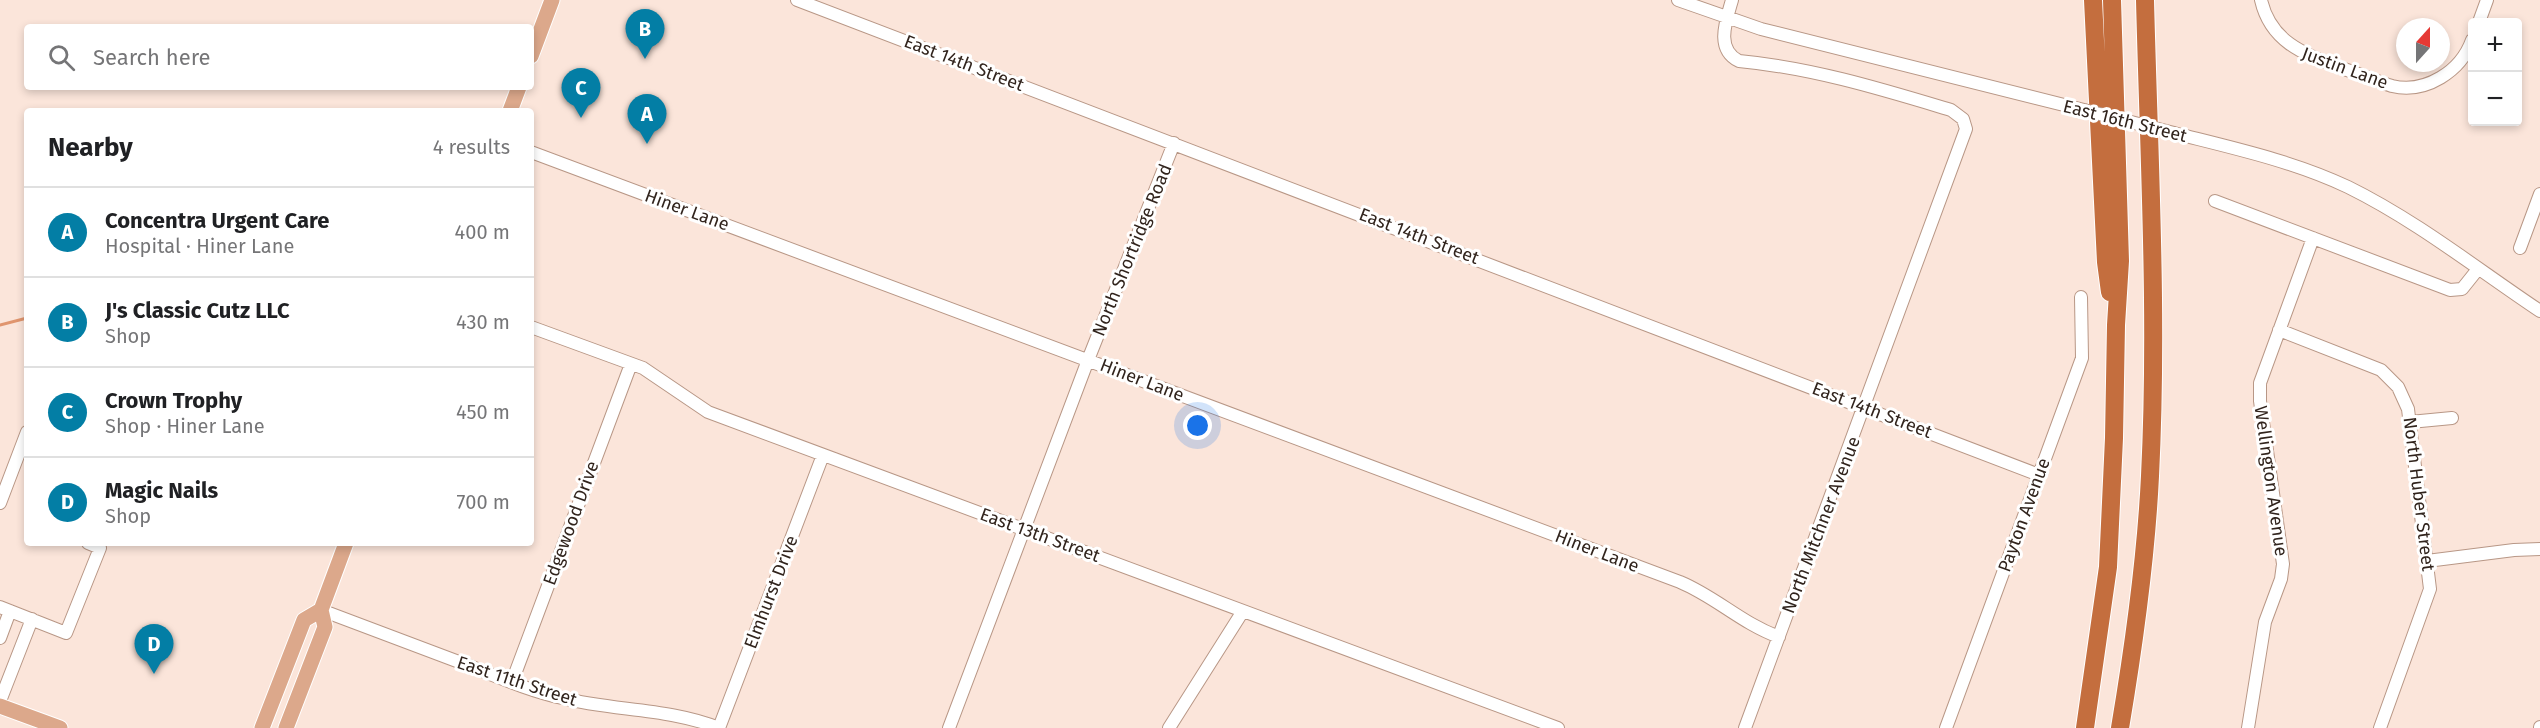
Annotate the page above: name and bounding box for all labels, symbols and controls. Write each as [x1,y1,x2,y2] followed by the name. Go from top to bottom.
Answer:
[626,10,664,59] pin: B
[2396,18,2450,72] north arrow
[2468,18,2522,126] map controls
[2468,18,2522,72] button: +
[24,24,534,90] search box
[901,30,1028,96] street label: East 14th Street
[45,41,78,74] icon: search
[2299,42,2391,94] street label: Justin Lane
[93,44,211,71] text: Search here
[562,68,600,118] pin: C
[2468,72,2522,126] button: −
[628,94,666,144] pin: A
[2061,95,2190,147] street label: East 16th Street
[48,132,133,163] text: Nearby
[433,135,510,159] text: 4 results
[1087,161,1177,339] street label: North Shortridge Road
[642,185,732,235] street label: Hiner Lane
[1356,203,1483,269] street label: East 14th Street
[105,207,329,234] text: Concentra Urgent Care
[62,220,73,244] text: A
[455,220,510,244] text: 400 m
[105,234,294,258] text: Hospital · Hiner Lane
[105,297,290,324] text: J's Classic Cutz LLC
[61,310,74,334] text: B
[456,310,510,334] text: 430 m
[105,324,151,348] text: Shop
[1097,354,1187,406] street label: Hiner Lane
[1809,377,1936,443] street label: East 14th Street
[105,387,242,414] text: Crown Trophy
[62,400,73,424] text: C
[456,400,510,424] text: 450 m
[2250,404,2292,558] street label: Wellington Avenue
[1183,411,1212,440] your location
[105,414,265,438] text: Shop · Hiner Lane
[2399,416,2439,573] street label: North Huber Street
[1777,433,1865,617] street label: North Mitchner Avenue
[1993,455,2055,575] street label: Payton Avenue
[538,458,604,588] street label: Edgewood Drive
[105,477,218,504] text: Magic Nails
[61,490,74,514] text: D
[457,490,510,514] text: 700 m
[977,503,1103,567] street label: East 13th Street
[105,504,151,528] text: Shop
[1552,525,1642,577] street label: Hiner Lane
[739,532,803,652] street label: Elmhurst Drive
[134,624,174,674] pin: D
[454,651,580,711] street label: East 11th Street

